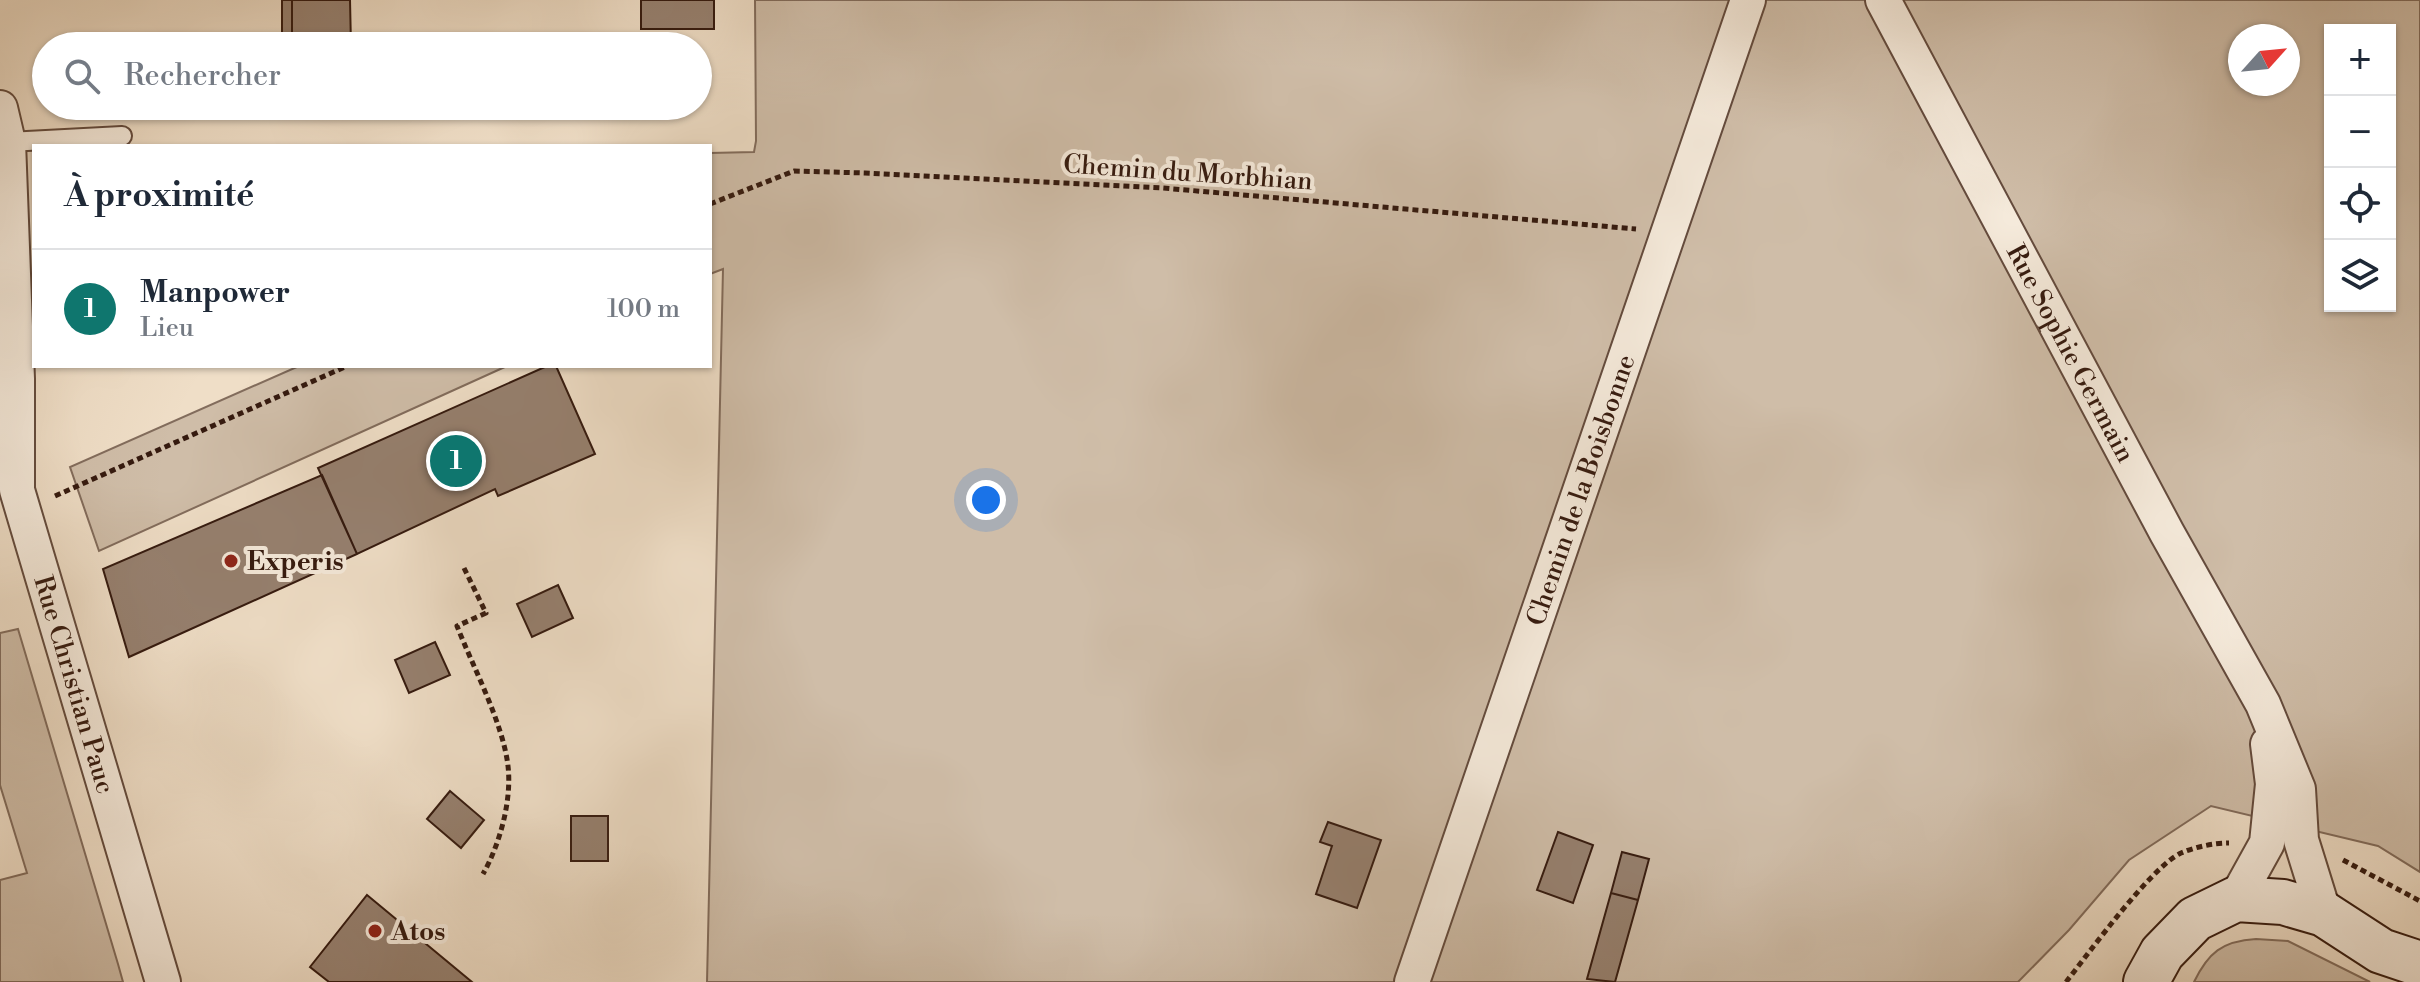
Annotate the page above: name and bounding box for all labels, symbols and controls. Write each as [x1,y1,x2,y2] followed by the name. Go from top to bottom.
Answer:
[2228,24,2300,96] north arrow
[2324,24,2396,312] map controls
[2324,24,2396,96] button: +
[32,32,712,120] search box
[60,54,104,98] icon: search
[124,57,281,95] text: Rechercher
[2324,96,2396,168] button: −
[1062,148,1314,198] street label: Chemin du Morbhian
[2324,168,2396,240] button: locate
[64,175,254,217] text: À proximité
[1999,239,2141,468] street label: Rue Sophie Germain
[2324,240,2396,312] button: layers
[140,274,290,312] text: Manpower
[84,293,96,325] text: 1
[607,293,680,325] text: 100 m
[140,312,194,344] text: Lieu
[1520,350,1643,630] street label: Chemin de la Boisbonne
[430,431,482,491] pin: 1
[966,480,1006,520] your location
[247,546,344,578] place label: Experis
[222,552,240,570] marker: Experis
[26,572,121,798] street label: Rue Christian Pauc
[390,916,445,948] place label: Atos
[366,922,384,940] marker: Atos

